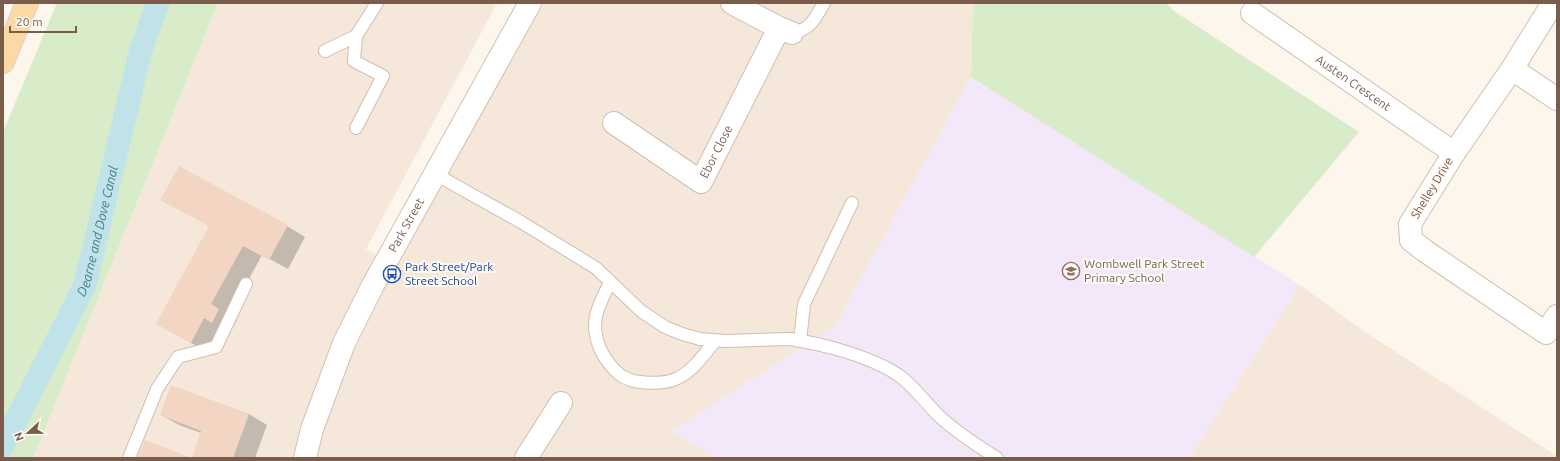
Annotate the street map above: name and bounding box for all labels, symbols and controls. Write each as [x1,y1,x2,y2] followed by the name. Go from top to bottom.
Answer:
[10,8,76,34] scale bar
[16,15,43,28] text: 20 m
[1313,52,1394,113] street label: Austen Crescent
[697,123,735,180] street label: Ebor Close
[1408,155,1455,221] street label: Shelley Drive
[74,164,120,298] water label: Dearne and Dove Canal
[386,195,426,254] street label: Park Street
[1084,257,1205,284] place label: Wombwell Park Street Primary School
[405,260,493,287] place label: Park Street/Park Street School
[1061,261,1081,281] school or university icon: Wombwell Park Street Primary School
[382,264,402,284] bus stop icon: Park Street/Park Street School
[8,413,48,453] north arrow
[12,431,26,443] text: N

